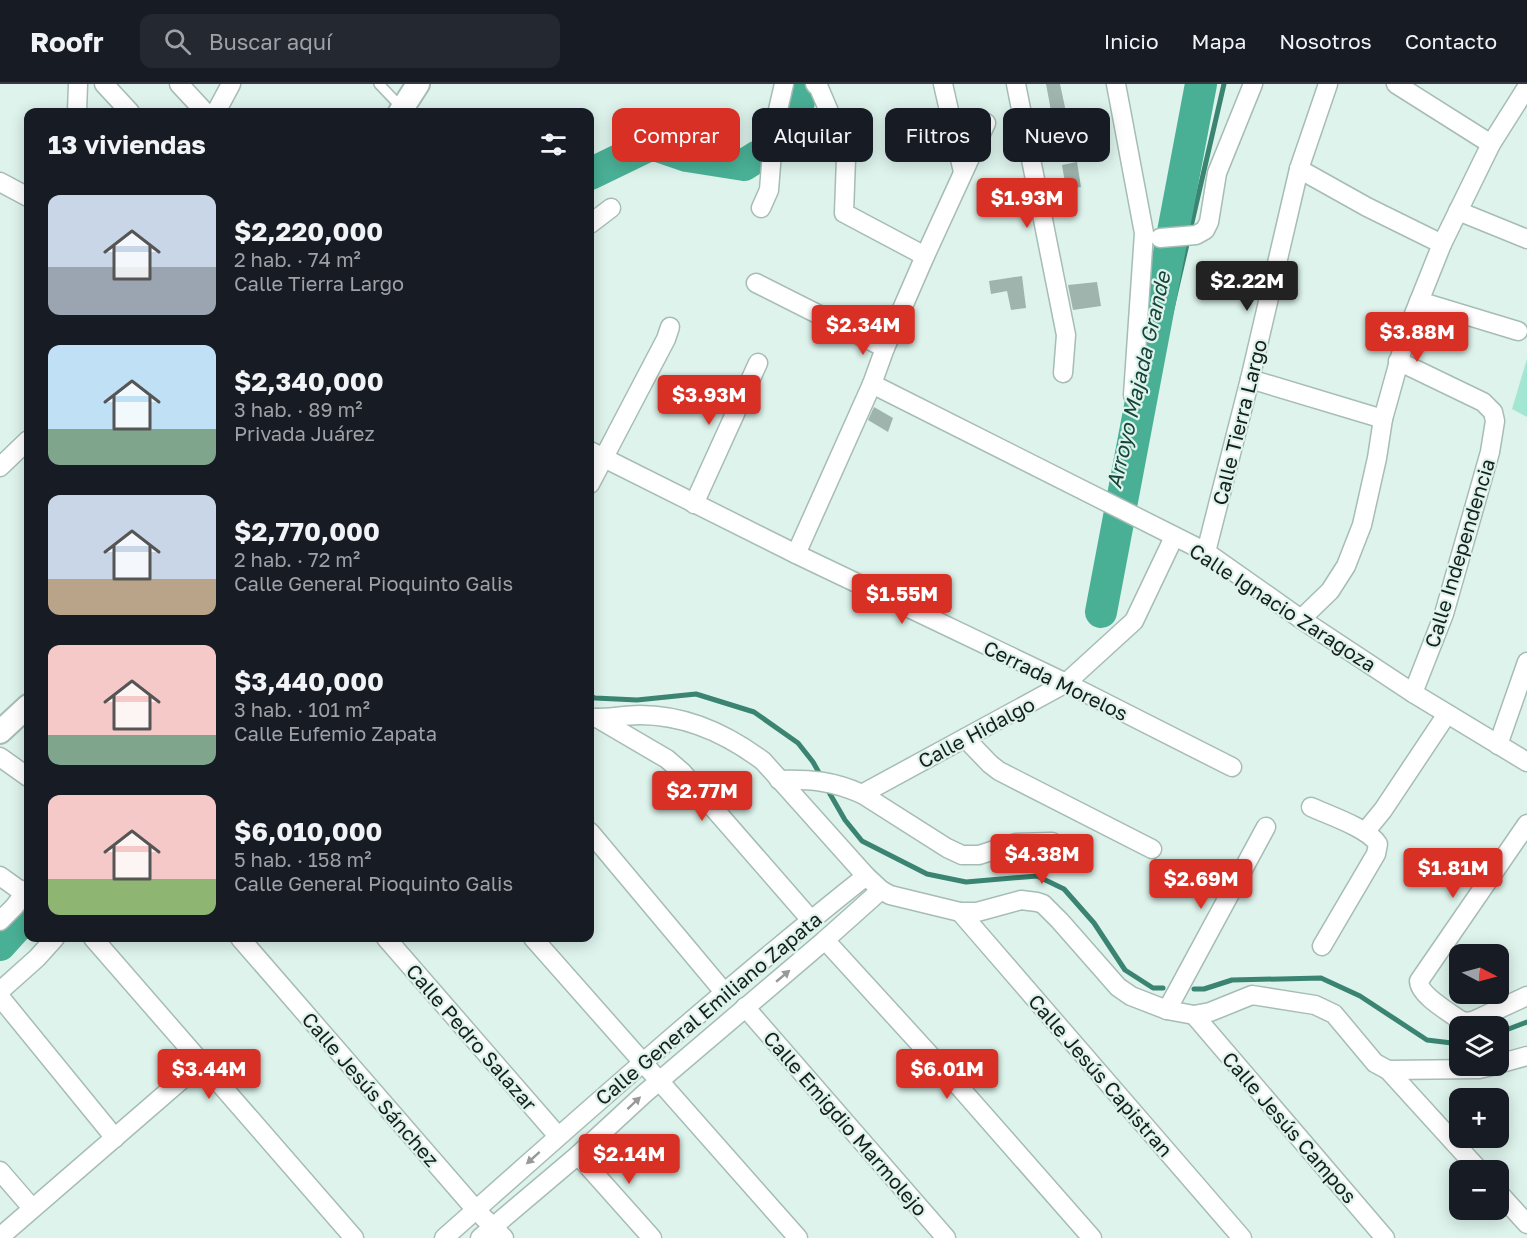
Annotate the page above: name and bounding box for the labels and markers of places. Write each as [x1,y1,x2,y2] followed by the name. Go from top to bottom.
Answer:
[978,178,1076,229] pin: $1.93M
[1198,261,1296,312] pin: $2.22M
[814,305,912,356] pin: $2.34M
[1368,312,1466,363] pin: $3.88M
[660,375,758,426] pin: $3.93M
[853,574,951,625] pin: $1.55M
[653,771,751,822] pin: $2.77M
[993,834,1091,885] pin: $4.38M
[1404,848,1502,899] pin: $1.81M
[1152,859,1250,910] pin: $2.69M
[160,1049,258,1100] pin: $3.44M
[898,1049,996,1100] pin: $6.01M
[580,1134,678,1185] pin: $2.14M

